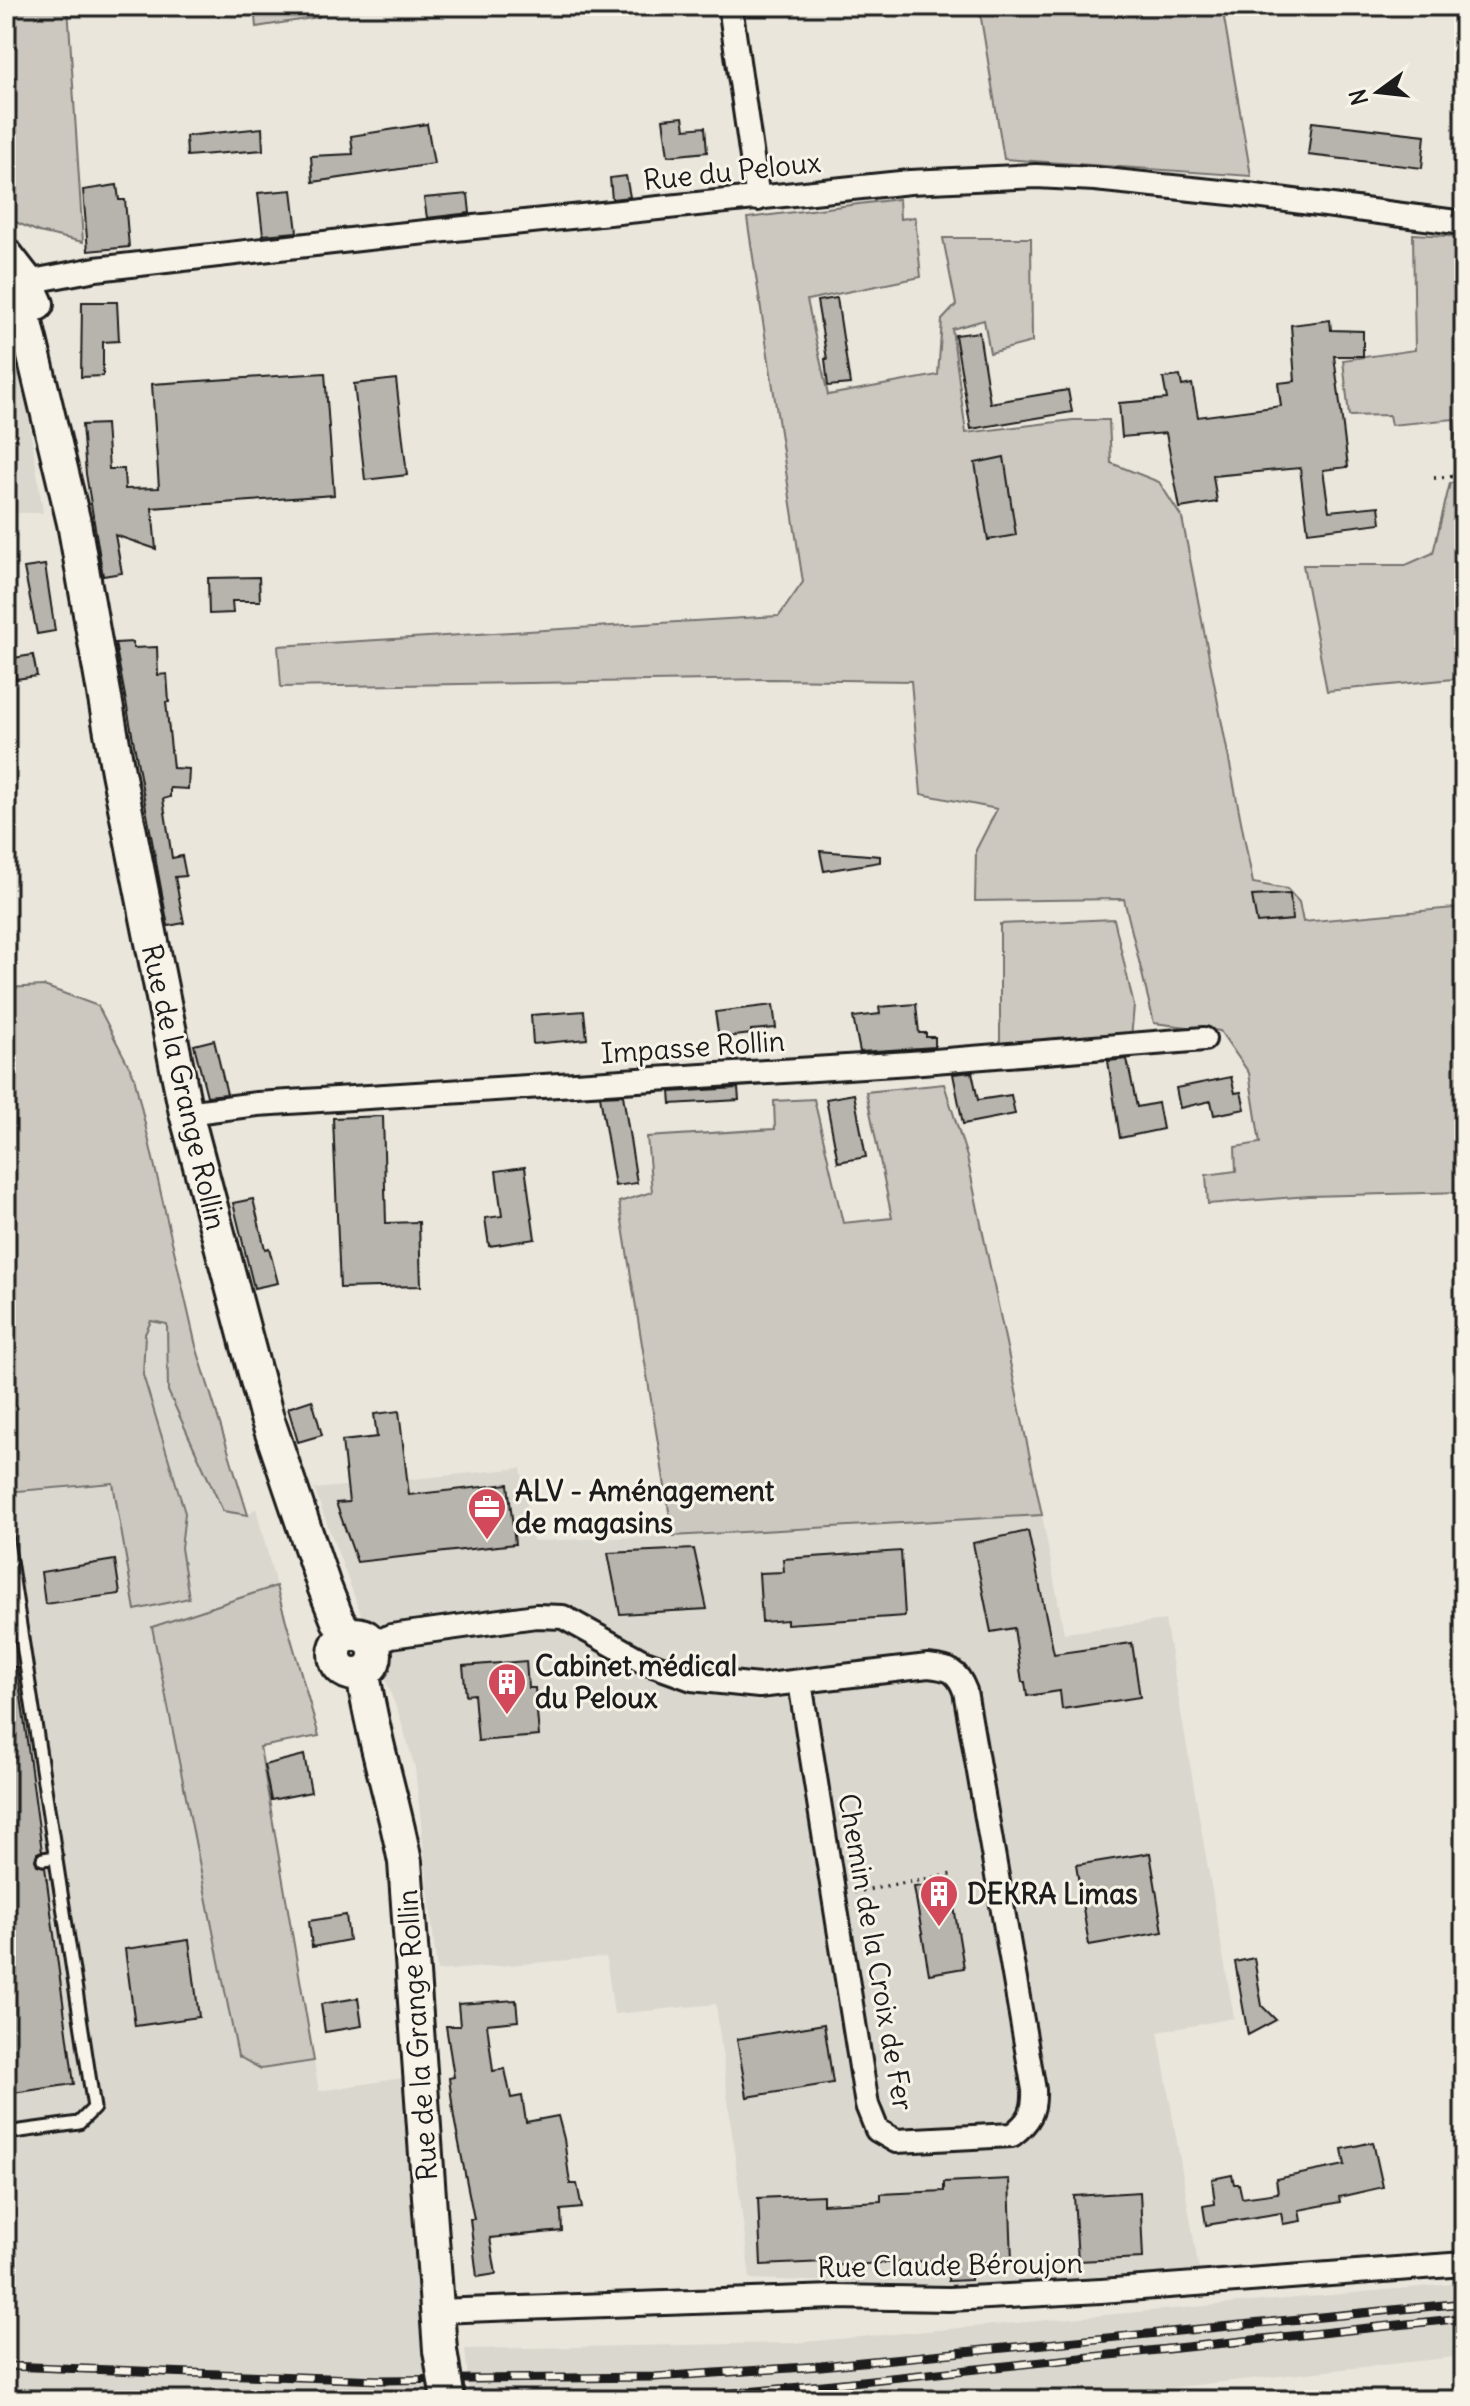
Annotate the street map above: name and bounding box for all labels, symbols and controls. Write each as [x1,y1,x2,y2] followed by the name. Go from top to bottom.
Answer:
[1338,52,1418,132] north arrow
[1343,86,1374,108] text: N
[642,144,823,198] street label: Rue du Peloux
[134,941,234,1233] street label: Rue de la Grange Rollin
[600,1023,786,1071] street label: Impasse Rollin
[515,1473,775,1541] place label: ALV - Aménagement de magasins
[466,1486,508,1541] office icon: ALV - Aménagement de magasins
[535,1648,737,1716] place label: Cabinet médical du Peloux
[486,1661,528,1716] building icon: Cabinet médical du Peloux
[830,1791,922,2113] street label: Chemin de la Croix de Fer
[918,1873,960,1928] building icon: DEKRA Limas
[967,1876,1138,1912] place label: DEKRA Limas
[389,1888,445,2182] street label: Rue de la Grange Rollin
[817,2245,1083,2285] street label: Rue Claude Béroujon

